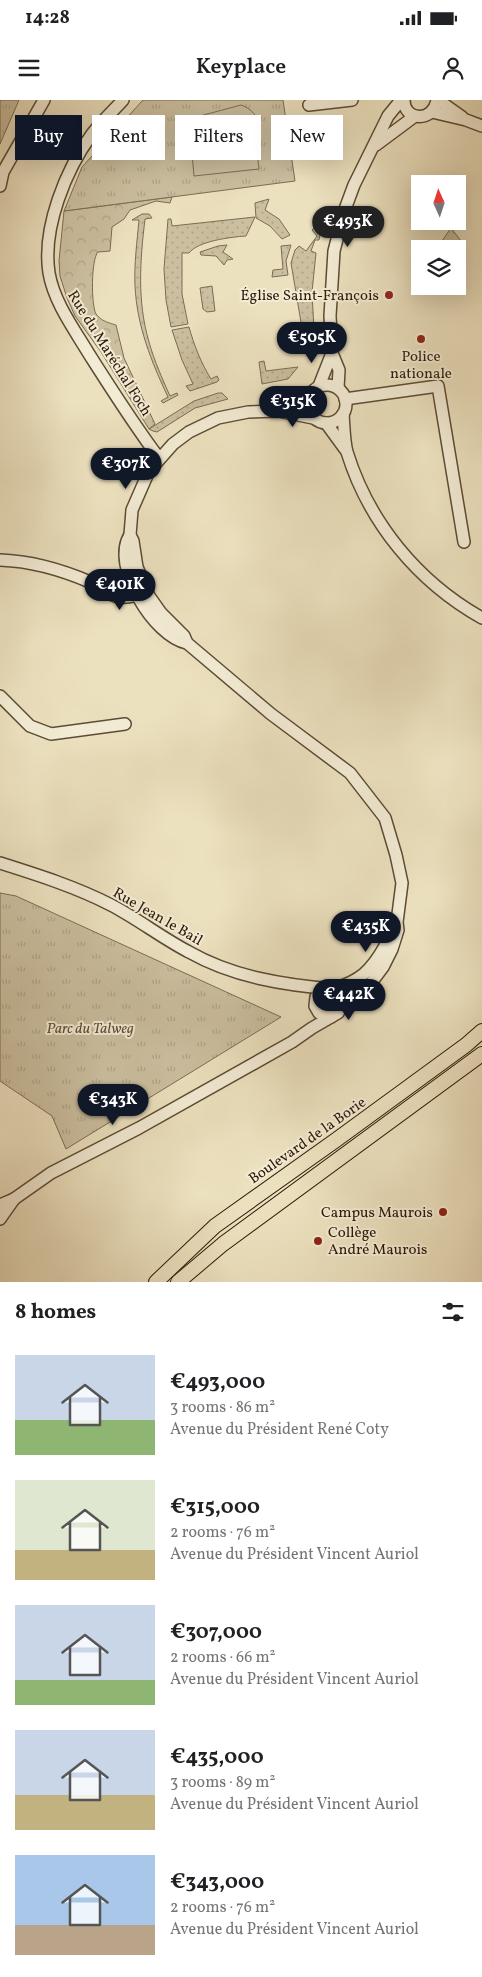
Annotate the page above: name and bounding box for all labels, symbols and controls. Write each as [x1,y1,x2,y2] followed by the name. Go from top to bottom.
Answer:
[25,5,70,31] text: 14:28
[196,52,286,83] text: Keyplace
[15,54,43,82] icon: menu
[439,54,467,82] icon: person
[15,115,82,160] chip: Buy
[92,115,165,160] chip: Rent
[175,115,261,160] chip: Filters
[271,115,343,160] chip: New
[411,175,466,230] north arrow
[411,175,466,295] map controls
[313,206,383,248] pin: €493K
[323,211,373,233] text: €493K
[411,240,466,295] button: layers
[240,286,379,307] place label: Église Saint-François
[61,287,156,421] street label: Rue du Maréchal Foch
[383,289,395,301] marker: Église Saint-François
[277,322,347,364] pin: €505K
[288,327,336,349] text: €505K
[415,333,427,345] marker: Police nationale
[390,347,452,385] place label: Police nationale
[258,386,328,428] pin: €315K
[270,391,316,413] text: €315K
[91,448,161,490] pin: €307K
[102,453,150,475] text: €307K
[85,568,155,611] pin: €401K
[95,574,145,596] text: €401K
[108,883,206,952] street label: Rue Jean le Bail
[331,910,401,953] pin: €435K
[342,916,390,938] text: €435K
[314,978,384,1021] pin: €442K
[323,984,375,1006] text: €442K
[46,1019,134,1040] park label: Parc du Talweg
[78,1084,148,1126] pin: €343K
[89,1089,137,1111] text: €343K
[245,1093,371,1190] street label: Boulevard de la Borie
[321,1203,433,1224] place label: Campus Maurois
[437,1206,449,1218] marker: Campus Maurois
[328,1223,427,1261] place label: Collège André Maurois
[312,1235,324,1247] marker: Collège André Maurois
[15,1298,96,1327] text: 8 homes
[439,1298,467,1326] icon: filters
[170,1368,265,1397] text: €493,000
[55,1375,115,1435] icon: home
[170,1397,275,1419] text: 3 rooms · 86 m²
[170,1419,389,1441] text: Avenue du Président René Coty
[170,1493,260,1522] text: €315,000
[55,1500,115,1560] icon: home
[170,1522,275,1544] text: 2 rooms · 76 m²
[170,1544,419,1566] text: Avenue du Président Vincent Auriol
[170,1618,262,1647] text: €307,000
[55,1625,115,1685] icon: home
[170,1647,276,1669] text: 2 rooms · 66 m²
[170,1669,419,1691] text: Avenue du Président Vincent Auriol
[170,1743,264,1772] text: €435,000
[55,1750,115,1810] icon: home
[170,1772,275,1794] text: 3 rooms · 89 m²
[170,1794,419,1816] text: Avenue du Président Vincent Auriol
[170,1868,264,1897] text: €343,000
[55,1875,115,1935] icon: home
[170,1897,275,1919] text: 2 rooms · 76 m²
[170,1919,419,1941] text: Avenue du Président Vincent Auriol

